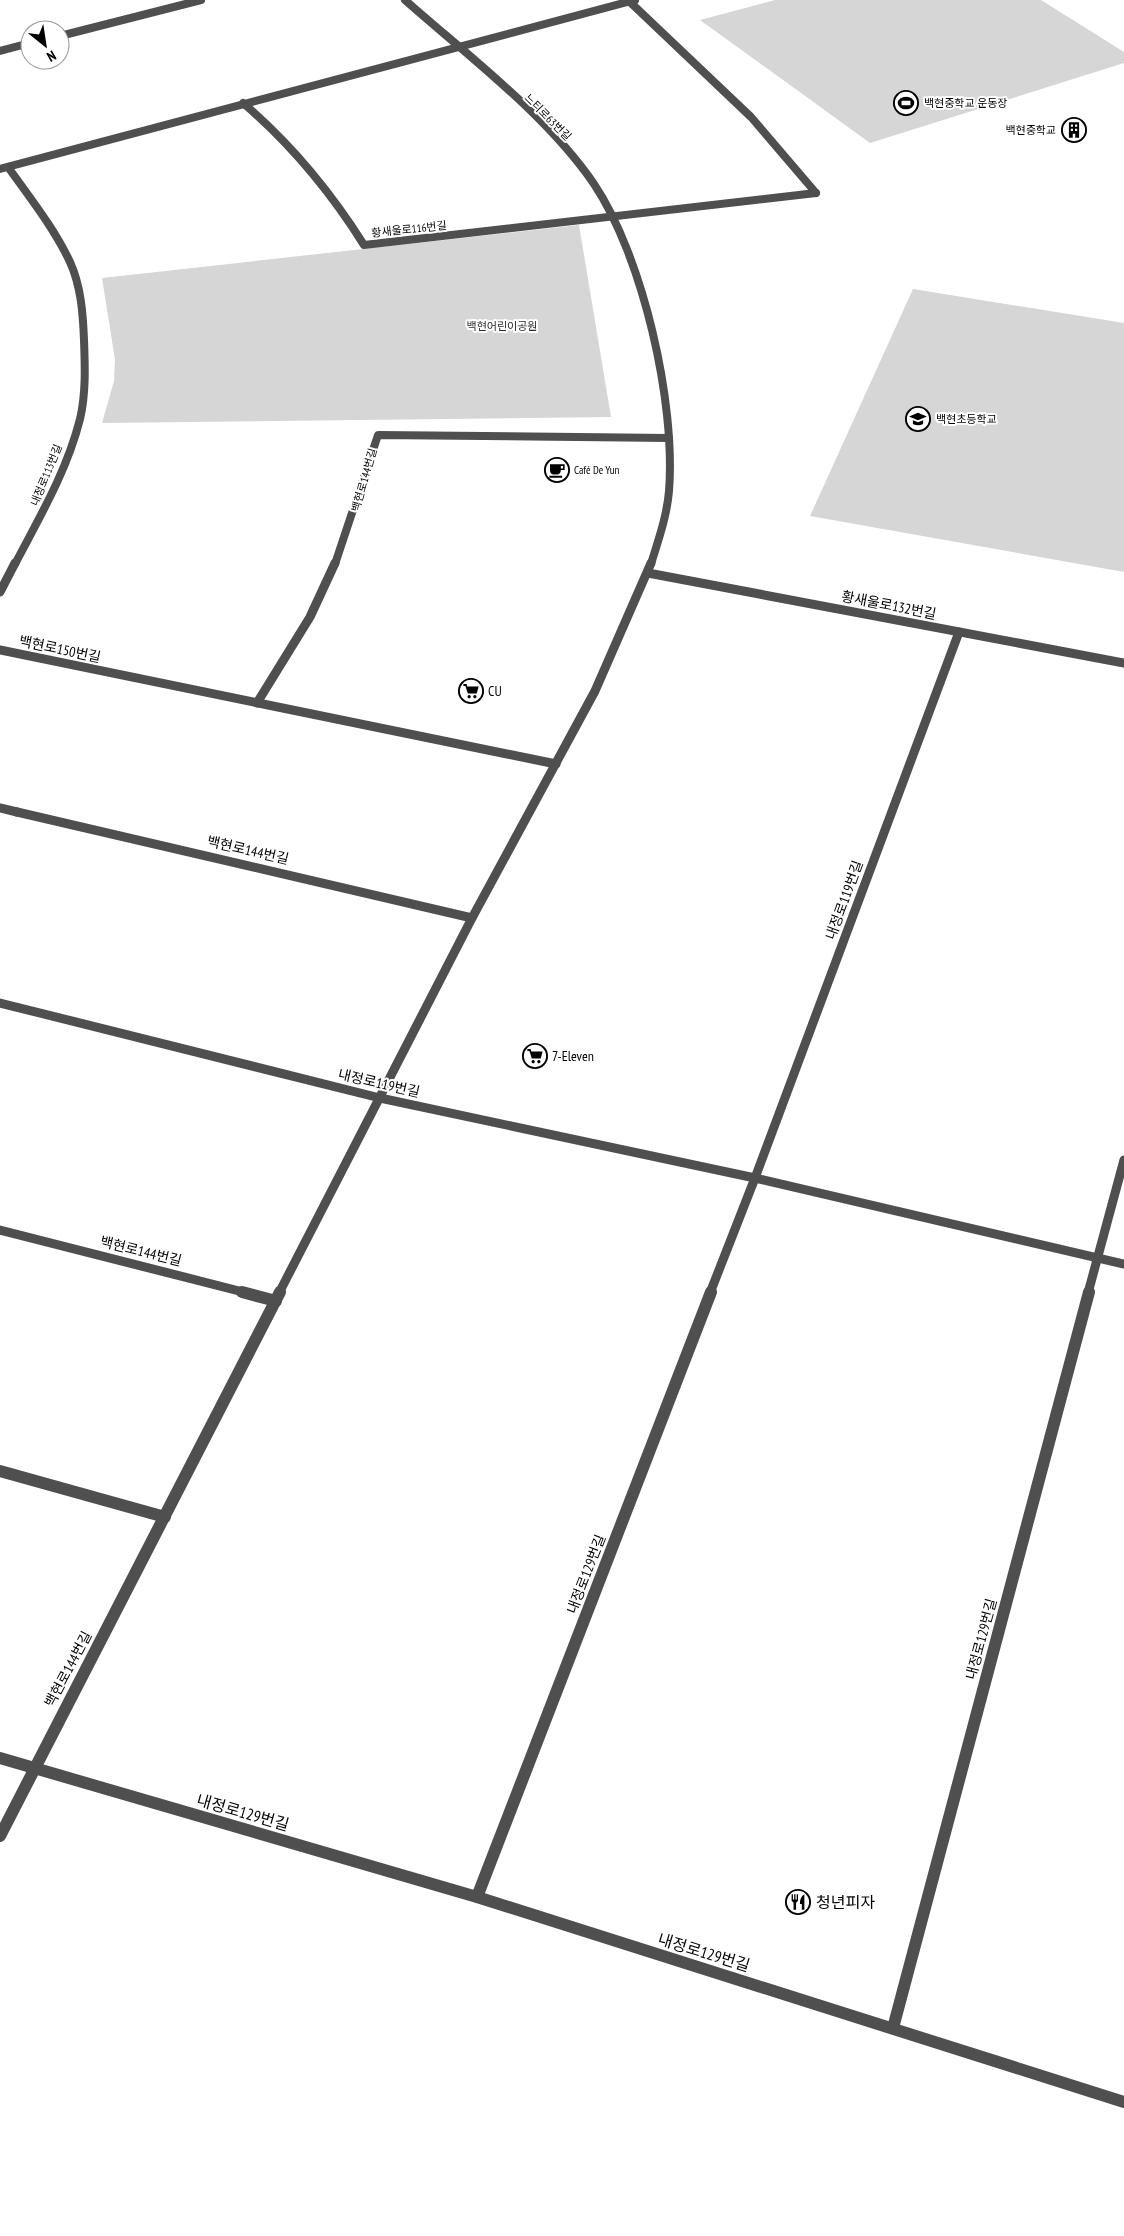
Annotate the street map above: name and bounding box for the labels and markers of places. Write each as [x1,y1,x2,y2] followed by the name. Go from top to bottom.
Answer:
[893,90,919,116] sports icon: 백현중학교 운동장
[924,96,1007,110] place label: 백현중학교 운동장
[1061,117,1087,143] building icon: 백현중학교
[1005,123,1056,137] place label: 백현중학교
[905,406,931,432] school or university icon: 백현초등학교
[936,412,997,426] place label: 백현초등학교
[544,457,570,483] cafe icon: Café De Yun
[574,463,619,477] place label: Café De Yun
[458,678,484,704] supermarket icon: CU
[488,682,502,700] place label: CU
[522,1043,548,1069] supermarket icon: 7-Eleven
[552,1047,594,1065] place label: 7-Eleven
[785,1889,811,1915] restaurant icon: 청년피자
[816,1892,875,1912] place label: 청년피자

